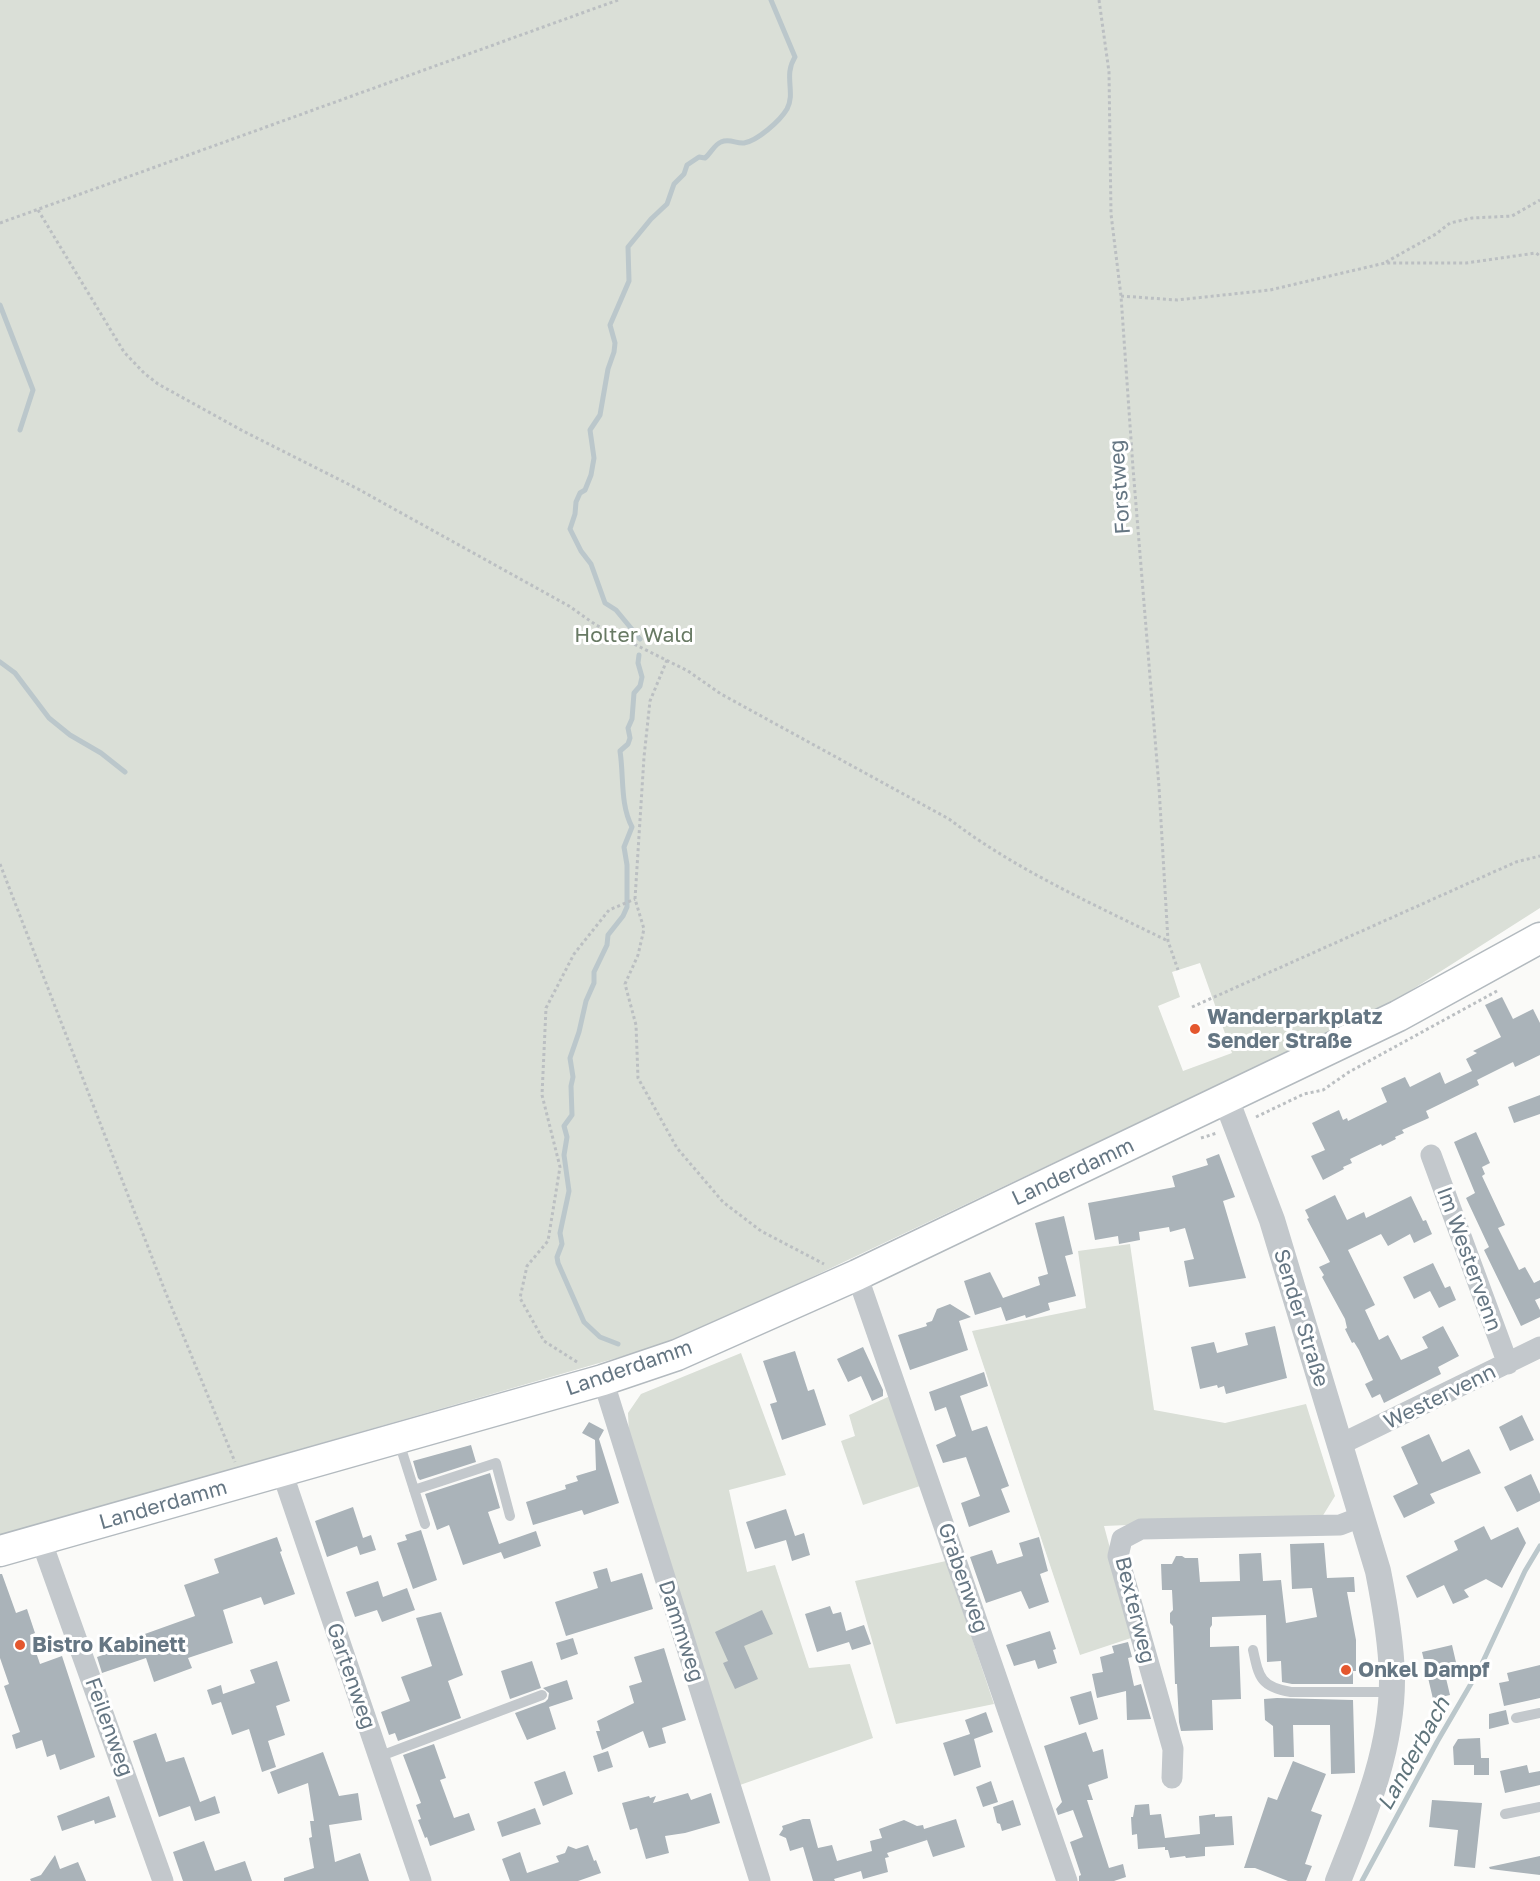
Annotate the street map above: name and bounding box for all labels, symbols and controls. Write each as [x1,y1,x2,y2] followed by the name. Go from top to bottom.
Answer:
[1104,439,1136,535] street label: Forstweg
[574,622,694,648] park label: Holter Wald
[1207,1004,1382,1054] place label: Wanderparkplatz Sender Straße
[1188,1022,1202,1036] marker: Wanderparkplatz Sender Straße
[1008,1133,1138,1211] street label: Landerdamm
[1431,1183,1507,1335] street label: Im Westervenn
[1268,1246,1334,1390] street label: Sender Straße
[563,1335,695,1401] street label: Landerdamm
[1380,1359,1500,1435] street label: Westervenn
[96,1475,230,1535] street label: Landerdamm
[932,1520,994,1636] street label: Grabenweg
[1110,1554,1160,1666] street label: Bexterweg
[653,1577,709,1685] street label: Dammweg
[321,1620,381,1732] street label: Gartenweg
[32,1632,186,1658] place label: Bistro Kabinett
[13,1638,27,1652] marker: Bistro Kabinett
[1358,1657,1489,1683] place label: Onkel Dampf
[1339,1663,1353,1677] marker: Onkel Dampf
[79,1674,139,1780] street label: Feilenweg
[1372,1693,1456,1815] water label: Landerbach

